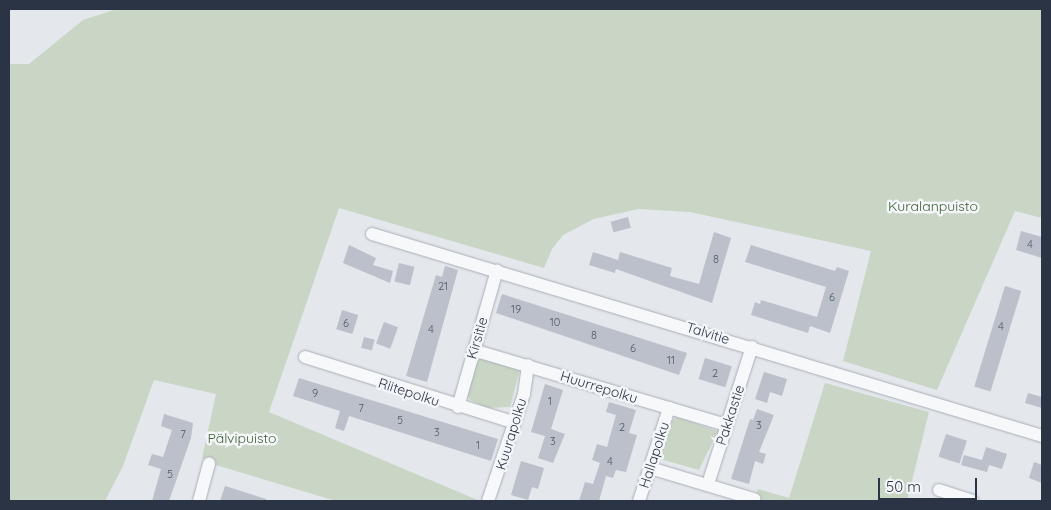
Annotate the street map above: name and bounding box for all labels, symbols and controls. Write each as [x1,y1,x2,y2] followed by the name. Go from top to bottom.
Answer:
[888,198,978,214] park label: Kuralanpuisto
[1027,237,1033,251] house number: 4
[713,252,719,266] house number: 8
[438,279,448,293] house number: 21
[829,290,835,304] house number: 6
[511,302,521,316] house number: 19
[463,315,491,361] street label: Kirsitie
[550,315,560,329] house number: 10
[343,316,349,330] house number: 6
[684,318,732,348] street label: Talvitie
[998,319,1004,333] house number: 4
[428,322,434,336] house number: 4
[591,328,597,342] house number: 8
[630,341,636,355] house number: 6
[667,353,675,367] house number: 11
[712,366,718,380] house number: 2
[558,367,640,407] street label: Huurrepolku
[376,374,442,410] street label: Riitepolku
[712,383,748,447] street label: Pakkastie
[312,386,318,400] house number: 9
[548,394,552,408] house number: 1
[492,396,530,472] street label: Kuurapolku
[358,401,364,415] house number: 7
[397,413,403,427] house number: 5
[756,418,762,432] house number: 3
[619,420,625,434] house number: 2
[635,420,673,490] street label: Hallapolku
[434,425,440,439] house number: 3
[180,427,186,441] house number: 7
[207,430,277,446] park label: Pälvipuisto
[550,434,556,448] house number: 3
[476,438,480,452] house number: 1
[607,454,613,468] house number: 4
[167,467,173,481] house number: 5
[881,468,980,500] scale bar
[886,477,921,496] text: 50 m

